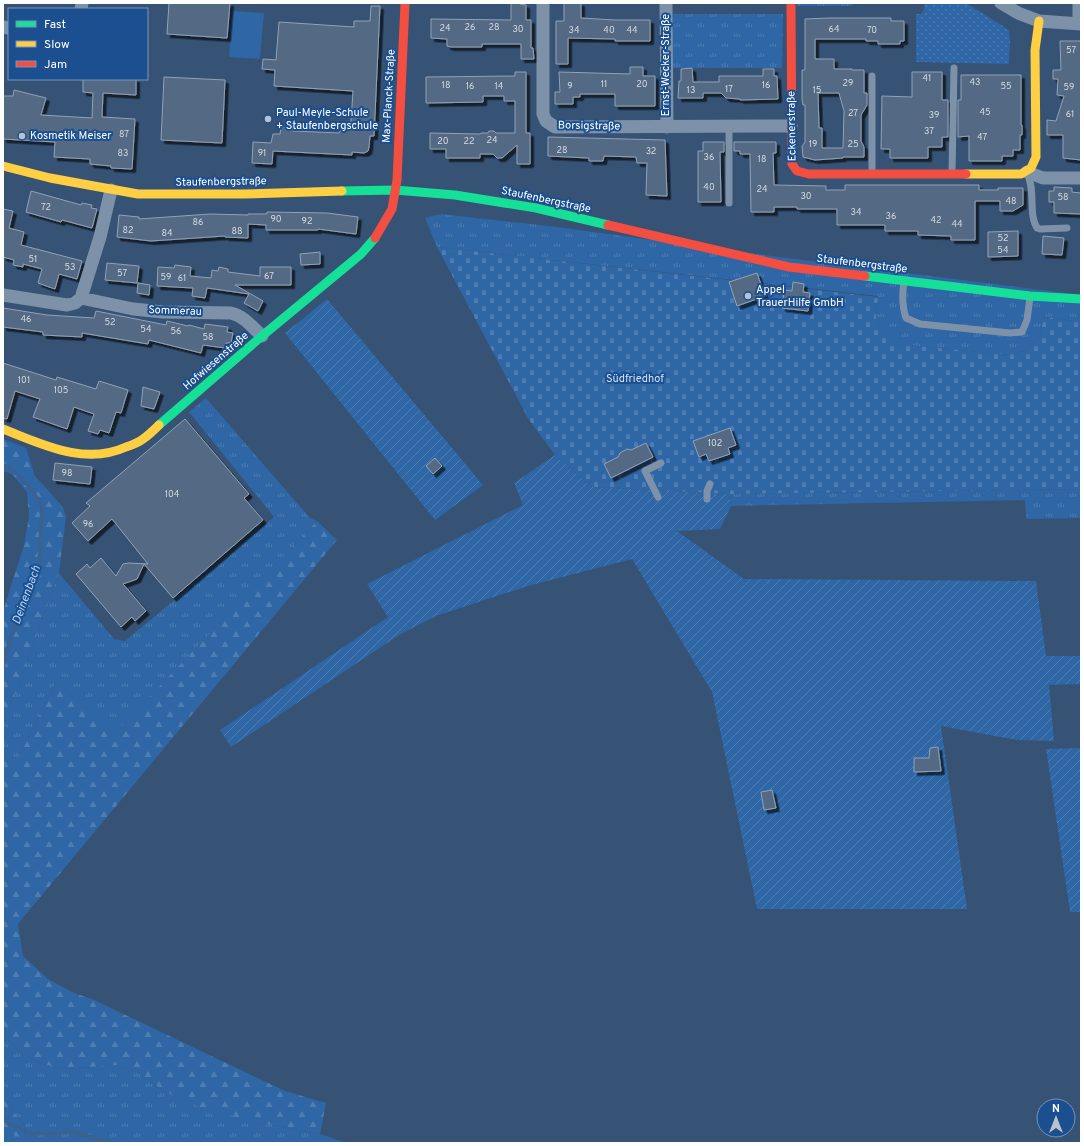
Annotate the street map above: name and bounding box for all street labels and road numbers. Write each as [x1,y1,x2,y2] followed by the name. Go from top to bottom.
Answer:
[659,14,673,116] street label: Ernst-Wecker-Straße
[380,49,398,143] street label: Max-Planck-Straße
[784,91,800,161] street label: Eckenerstraße
[558,118,620,134] street label: Borsigstraße
[175,174,267,190] street label: Staufenbergstraße
[500,184,592,216] street label: Staufenbergstraße
[816,251,908,277] street label: Staufenbergstraße
[148,303,202,319] street label: Sommerau
[180,329,252,393] street label: Hofwiesenstraße

